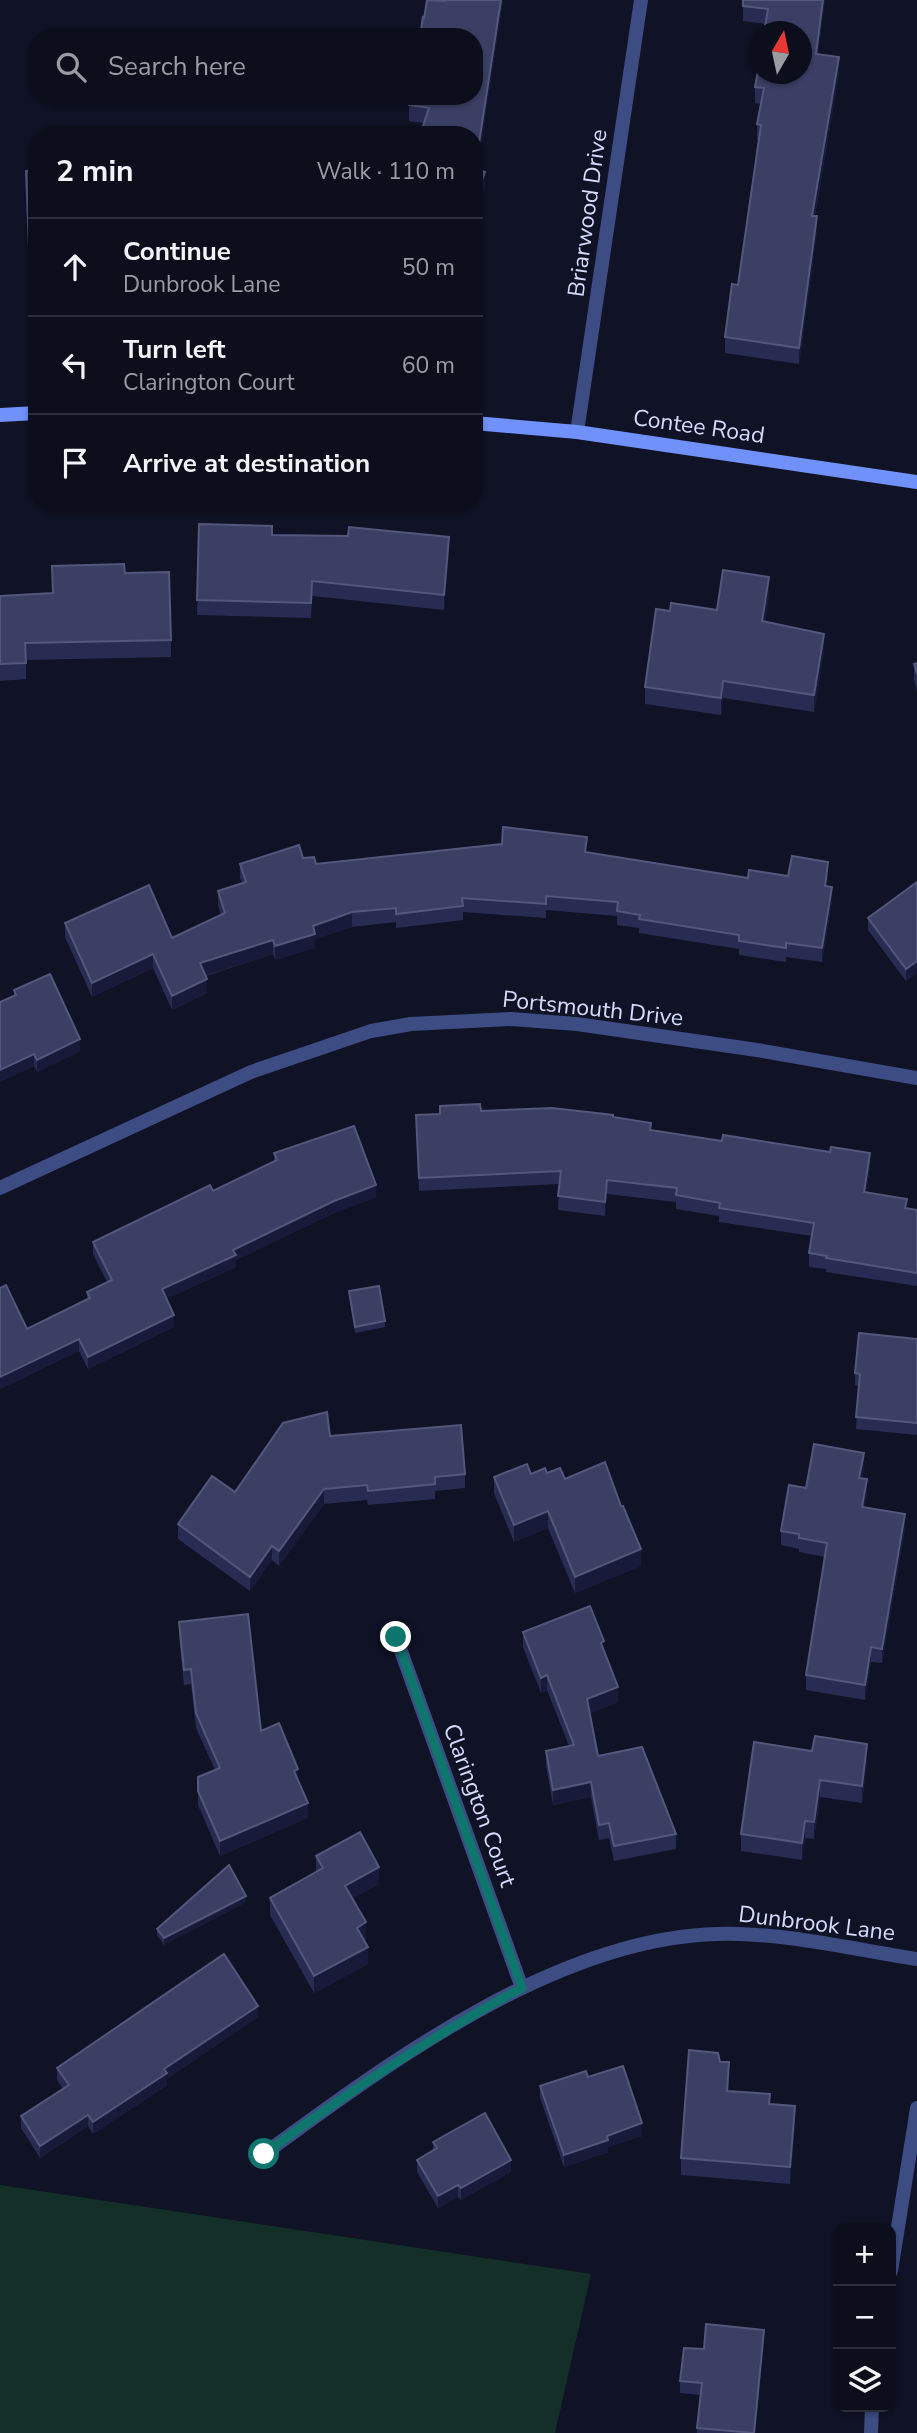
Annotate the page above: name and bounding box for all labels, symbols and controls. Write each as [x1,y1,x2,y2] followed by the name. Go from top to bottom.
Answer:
[749,21,812,84] north arrow
[28,28,483,105] search box
[52,48,90,86] icon: search
[108,49,246,84] text: Search here
[560,127,615,299] street label: Briarwood Drive
[56,151,134,192] text: 2 min
[316,156,455,187] text: Walk · 110 m
[123,234,231,269] text: Continue
[56,248,94,286] icon: ahead
[402,252,455,283] text: 50 m
[123,269,281,300] text: Dunbrook Lane
[123,332,226,367] text: Turn left
[56,346,94,384] icon: left
[402,350,455,381] text: 60 m
[123,367,295,398] text: Clarington Court
[631,402,767,451] street label: Contee Road
[56,444,94,482] icon: arrive
[123,446,370,481] text: Arrive at destination
[501,984,685,1033] street label: Portsmouth Drive
[380,1621,411,1652] route end
[436,1719,524,1892] street label: Clarington Court
[737,1899,897,1948] street label: Dunbrook Lane
[248,2138,279,2169] route start
[833,2223,896,2412] map controls
[833,2223,896,2286] button: +
[833,2286,896,2349] button: −
[833,2349,896,2412] button: layers

